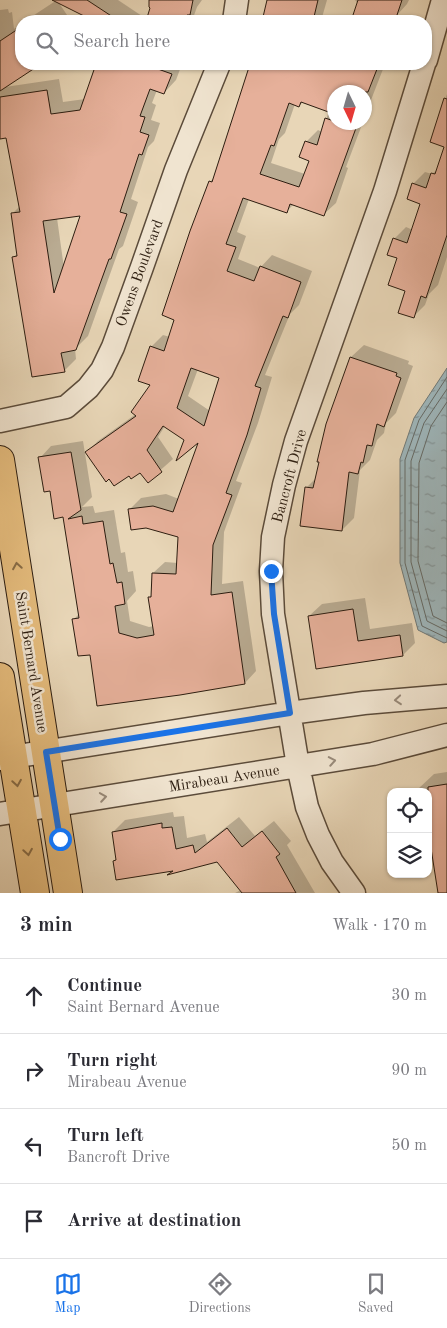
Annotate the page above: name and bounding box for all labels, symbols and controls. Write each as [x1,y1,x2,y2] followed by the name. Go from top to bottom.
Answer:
[15,15,432,70] search box
[33,29,61,57] icon: search
[73,33,170,52] text: Search here
[327,85,372,130] north arrow
[114,218,167,329] street label: Owens Boulevard
[271,428,310,525] street label: Bancroft Drive
[260,560,283,583] route end
[12,562,22,571] one-way arrow
[12,590,49,734] street label: Saint Bernard Avenue
[394,694,402,705] one-way arrow
[328,756,337,766] one-way arrow
[168,763,281,796] street label: Mirabeau Avenue
[12,779,22,788] one-way arrow
[387,788,432,878] map controls
[387,788,432,833] button: locate
[99,792,107,803] one-way arrow
[49,828,72,851] route start
[387,833,432,878] button: layers
[23,847,33,856] one-way arrow
[20,915,73,936] text: 3 min
[332,918,427,934] text: Walk · 170 m
[67,977,142,996] text: Continue
[20,982,48,1010] icon: ahead
[391,988,427,1004] text: 30 m
[67,1000,220,1016] text: Saint Bernard Avenue
[67,1052,157,1071] text: Turn right
[20,1057,48,1085] icon: right
[391,1063,427,1079] text: 90 m
[67,1075,187,1091] text: Mirabeau Avenue
[67,1127,144,1146] text: Turn left
[20,1132,48,1160] icon: left
[391,1138,427,1154] text: 50 m
[67,1150,170,1166] text: Bancroft Drive
[20,1207,48,1235] icon: arrive
[67,1212,241,1231] text: Arrive at destination
[54,1270,82,1317] tab: Map
[189,1270,251,1317] tab: Directions
[358,1270,393,1317] tab: Saved

